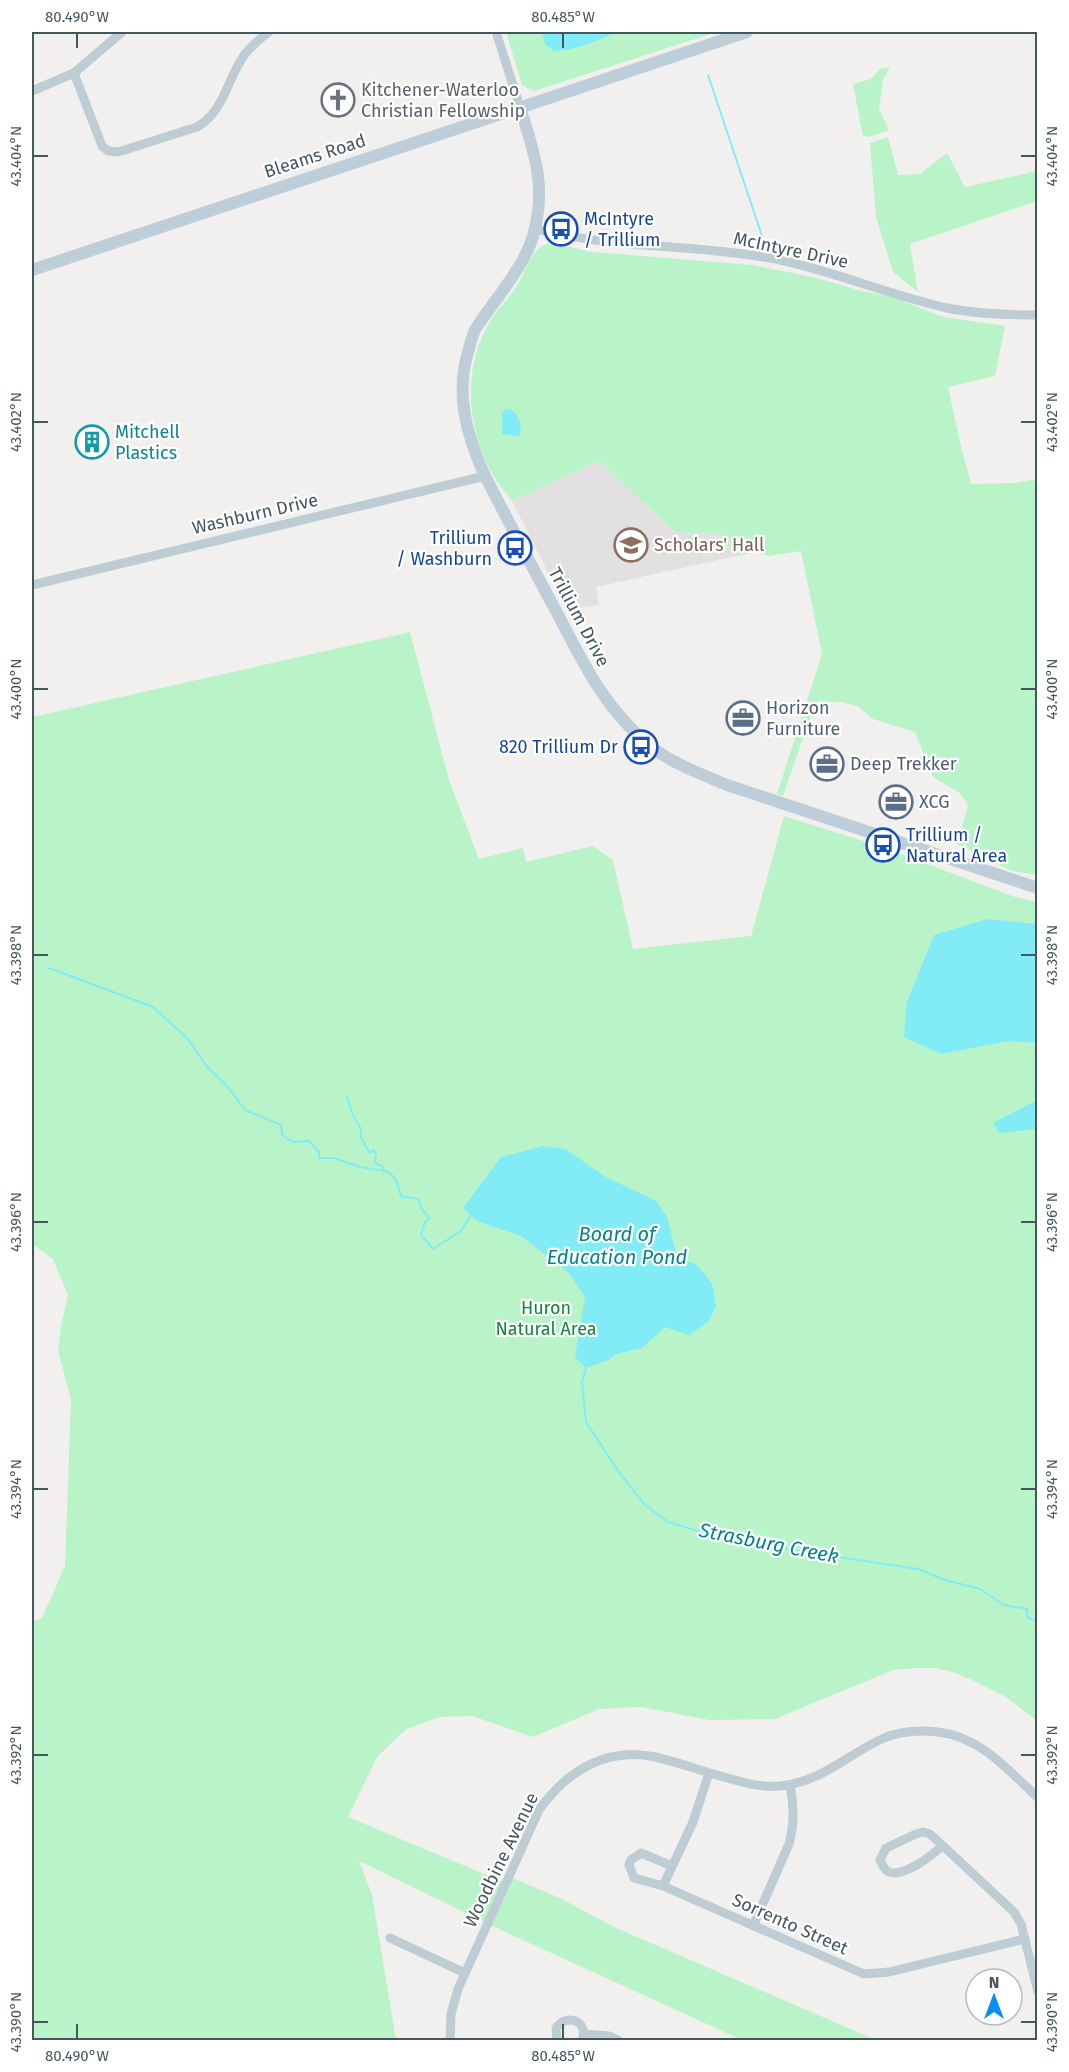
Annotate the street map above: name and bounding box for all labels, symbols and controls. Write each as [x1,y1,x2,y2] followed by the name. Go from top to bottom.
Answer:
[45,8,110,26] text: 80.490°W
[531,8,595,26] text: 80.485°W
[361,79,525,122] place label: Kitchener-Waterloo Christian Fellowship
[320,82,356,118] church icon: Kitchener-Waterloo Christian Fellowship
[7,126,25,186] text: 43.404°N
[1043,126,1061,186] text: 43.404°N
[261,129,369,183] street label: Bleams Road
[584,208,660,251] place label: McIntyre / Trillium
[543,211,579,247] bus stop icon: McIntyre / Trillium
[732,227,850,273] street label: McIntyre Drive
[7,392,25,452] text: 43.402°N
[1043,392,1061,452] text: 43.402°N
[115,421,180,464] place label: Mitchell Plastics
[74,424,110,460] building icon: Mitchell Plastics
[190,489,320,539] street label: Washburn Drive
[396,527,492,570] place label: Trillium / Washburn
[613,527,649,563] school or university icon: Scholars' Hall
[497,530,533,566] bus stop icon: Trillium / Washburn
[654,534,764,556] place label: Scholars' Hall
[544,564,614,670] street label: Trillium Drive
[7,658,25,720] text: 43.400°N
[1043,658,1061,720] text: 43.400°N
[766,697,840,740] place label: Horizon Furniture
[725,700,761,736] office icon: Horizon Furniture
[623,729,659,765] bus stop icon: 820 Trillium Dr
[499,736,618,758] place label: 820 Trillium Dr
[809,746,845,782] office icon: Deep Trekker
[850,753,957,775] place label: Deep Trekker
[878,784,914,820] office icon: XCG
[919,791,950,813] place label: XCG
[906,824,1007,867] place label: Trillium / Natural Area
[865,827,901,863] bus stop icon: Trillium / Natural Area
[7,925,25,985] text: 43.398°N
[1043,925,1061,985] text: 43.398°N
[7,1192,25,1252] text: 43.396°N
[1043,1192,1061,1252] text: 43.396°N
[547,1222,688,1269] water label: Board of Education Pond
[495,1297,597,1340] park label: Huron Natural Area
[7,1459,25,1519] text: 43.394°N
[1043,1459,1061,1519] text: 43.394°N
[696,1518,841,1568] water label: Strasburg Creek
[7,1725,25,1785] text: 43.392°N
[1043,1725,1061,1785] text: 43.392°N
[459,1789,543,1931] street label: Woodbine Avenue
[729,1889,852,1960] street label: Sorrento Street
[964,1967,1024,2027] north arrow
[989,1973,999,1992] text: N
[7,1992,25,2052] text: 43.390°N
[1043,1992,1061,2052] text: 43.390°N
[45,2047,110,2065] text: 80.490°W
[531,2047,595,2065] text: 80.485°W

